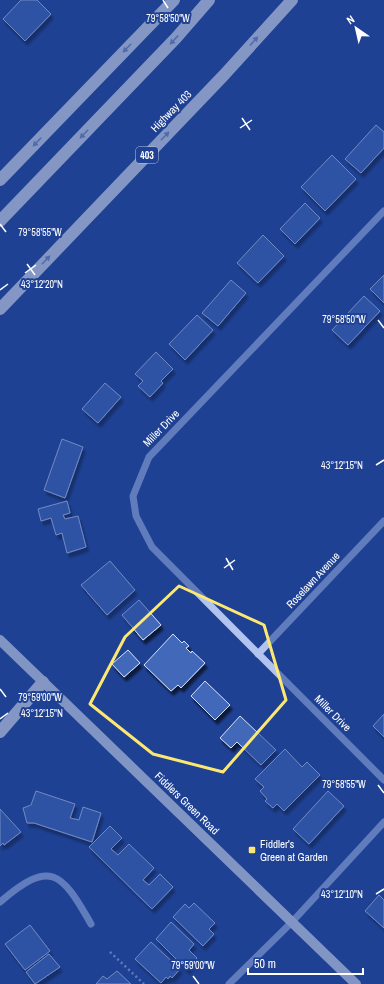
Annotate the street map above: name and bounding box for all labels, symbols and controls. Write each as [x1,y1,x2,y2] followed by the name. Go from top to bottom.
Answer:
[336,8,376,48] north arrow
[146,12,190,25] text: 79°58'50"W
[344,12,357,27] text: N
[169,35,179,45] one-way arrow
[250,36,259,46] one-way arrow
[123,43,132,53] one-way arrow
[148,87,194,135] street label: Highway 403
[79,129,89,139] one-way arrow
[160,131,170,141] one-way arrow
[32,137,42,147] one-way arrow
[136,147,158,163] road number: 403
[18,226,62,239] text: 79°58'55"W
[41,255,51,265] one-way arrow
[21,278,63,291] text: 43°12'20"N
[322,313,366,326] text: 79°58'50"W
[140,407,182,449] street label: Miller Drive
[321,459,363,472] text: 43°12'15"N
[283,549,343,611] street label: Roselawn Avenue
[18,691,62,704] text: 79°59'00"W
[312,692,354,734] street label: Miller Drive
[21,707,63,720] text: 43°12'15"N
[152,769,222,837] street label: Fiddlers Green Road
[322,778,366,791] text: 79°58'55"W
[260,837,328,864] place label: Fiddler's Green at Garden
[247,845,257,855] marker: Fiddler's Green at Garden
[321,888,363,901] text: 43°12'10"N
[248,950,363,976] scale bar
[254,956,276,972] text: 50 m
[171,959,215,972] text: 79°59'00"W

